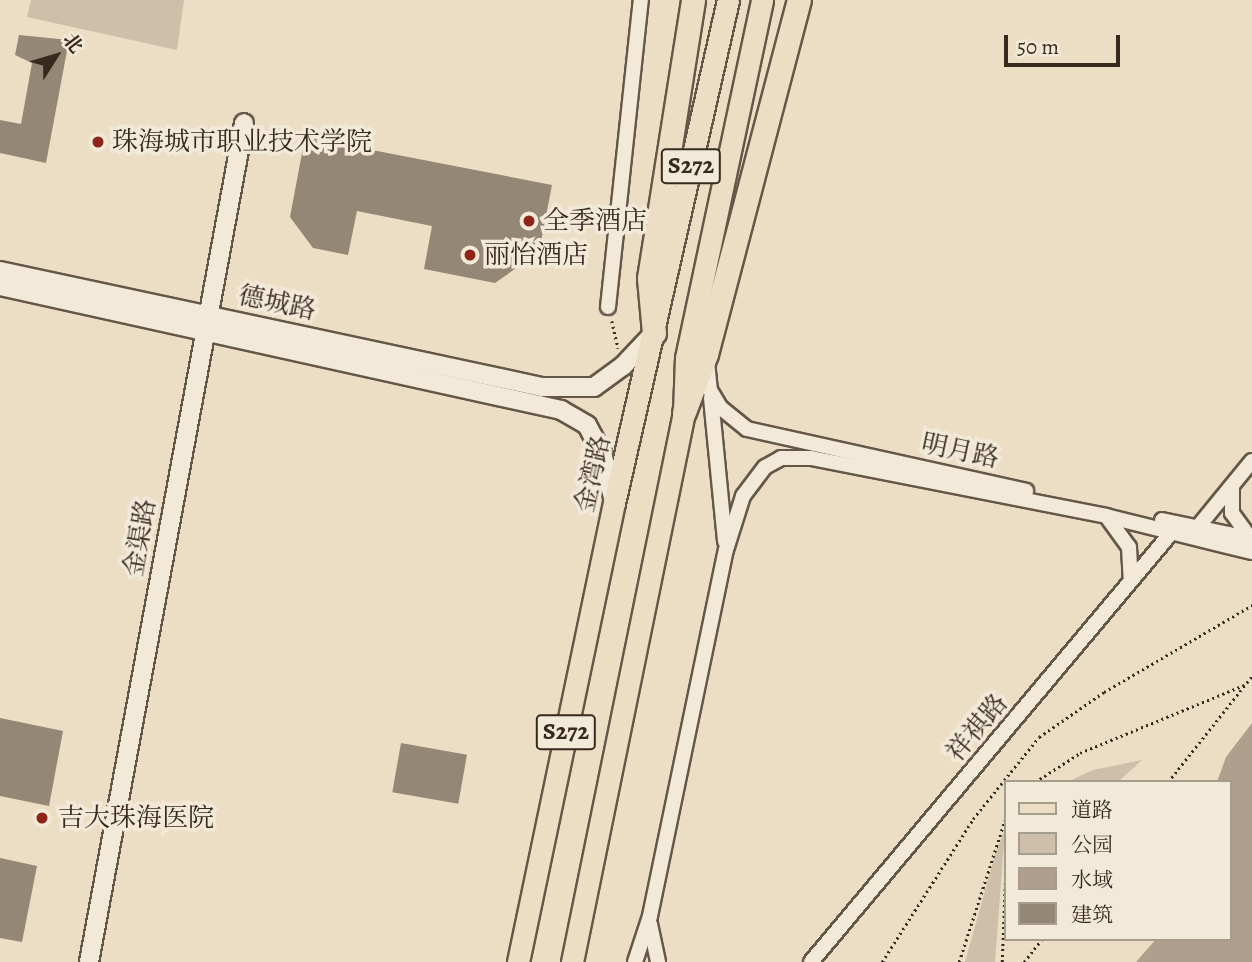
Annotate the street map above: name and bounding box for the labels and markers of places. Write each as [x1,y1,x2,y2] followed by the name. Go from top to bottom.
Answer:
[112,126,372,158] place label: 珠海城市职业技术学院
[90,134,106,150] marker: 珠海城市职业技术学院
[543,205,647,237] place label: 全季酒店
[521,213,537,229] marker: 全季酒店
[484,239,588,271] place label: 丽怡酒店
[462,247,478,263] marker: 丽怡酒店
[58,802,214,834] place label: 吉大珠海医院
[32,808,52,828] marker: 吉大珠海医院

